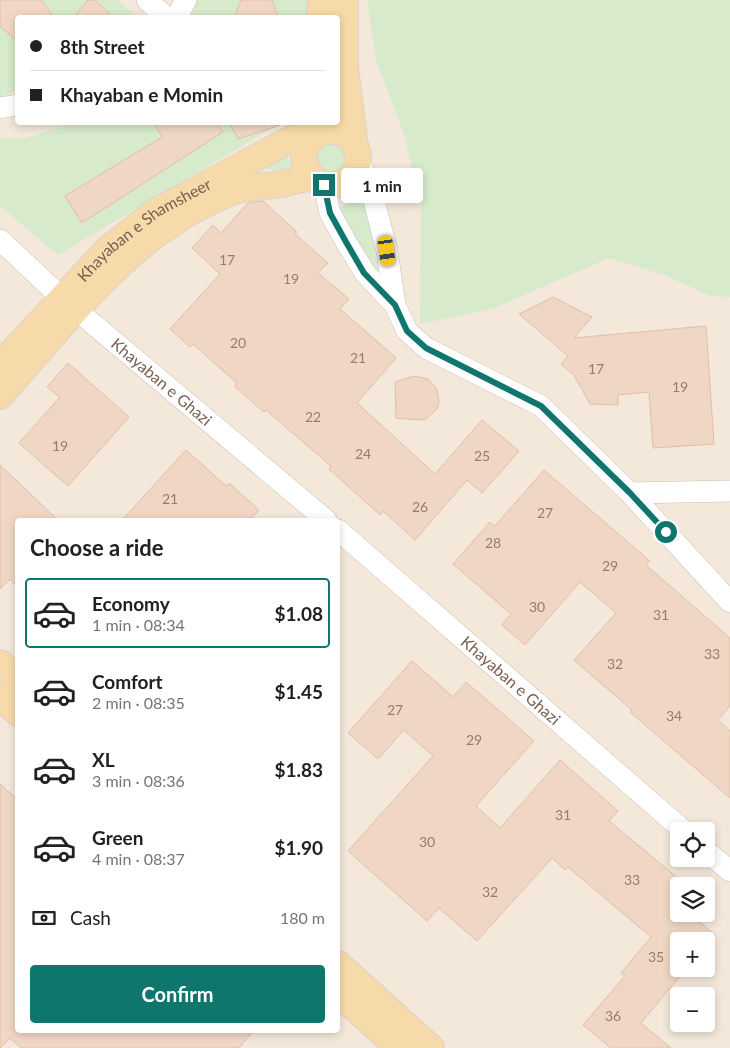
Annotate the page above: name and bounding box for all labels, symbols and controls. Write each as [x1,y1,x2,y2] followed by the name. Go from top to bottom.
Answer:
[60,35,145,58] text: 8th Street
[60,83,223,106] text: Khayaban e Momin
[342,168,424,202] callout: 1 min
[73,174,214,285] street label: Khayaban e Shamsheer
[313,174,335,196] route end
[362,176,402,195] text: 1 min
[377,235,396,267] car
[219,251,235,268] house number: 17
[283,270,299,287] house number: 19
[108,334,216,429] street label: Khayaban e Ghazi
[230,334,246,351] house number: 20
[350,349,366,366] house number: 21
[588,360,604,377] house number: 17
[672,378,688,395] house number: 19
[305,408,321,425] house number: 22
[52,437,68,454] house number: 19
[355,445,371,462] house number: 24
[474,447,490,464] house number: 25
[162,490,178,507] house number: 21
[412,498,428,515] house number: 26
[537,504,553,521] house number: 27
[655,521,677,543] route start
[30,534,164,561] text: Choose a ride
[485,534,501,551] house number: 28
[602,557,618,574] house number: 29
[32,591,77,636] icon: car
[92,592,170,615] text: Economy
[529,598,545,615] house number: 30
[274,602,323,625] text: $1.08
[653,606,669,623] house number: 31
[92,615,185,634] text: 1 min · 08:34
[458,632,565,728] street label: Khayaban e Ghazi
[704,645,720,662] house number: 33
[607,655,623,672] house number: 32
[32,669,77,714] icon: car
[92,670,163,693] text: Comfort
[274,680,323,703] text: $1.45
[92,693,185,712] text: 2 min · 08:35
[387,701,403,718] house number: 27
[666,707,682,724] house number: 34
[466,731,482,748] house number: 29
[32,747,77,792] icon: car
[92,748,115,771] text: XL
[274,758,323,781] text: $1.83
[92,771,185,790] text: 3 min · 08:36
[555,806,571,823] house number: 31
[670,822,715,1032] map controls
[670,822,715,867] button: locate
[32,825,77,870] icon: car
[92,826,143,849] text: Green
[419,833,435,850] house number: 30
[274,836,323,859] text: $1.90
[92,849,185,868] text: 4 min · 08:37
[624,871,640,888] house number: 33
[670,877,715,922] button: layers
[482,883,498,900] house number: 32
[30,904,58,932] icon: cash
[70,906,111,929] text: Cash
[280,908,325,927] text: 180 m
[670,932,715,977] button: +
[648,948,664,965] house number: 35
[30,965,325,1023] button: Confirm
[670,987,715,1032] button: −
[605,1007,621,1024] house number: 36

